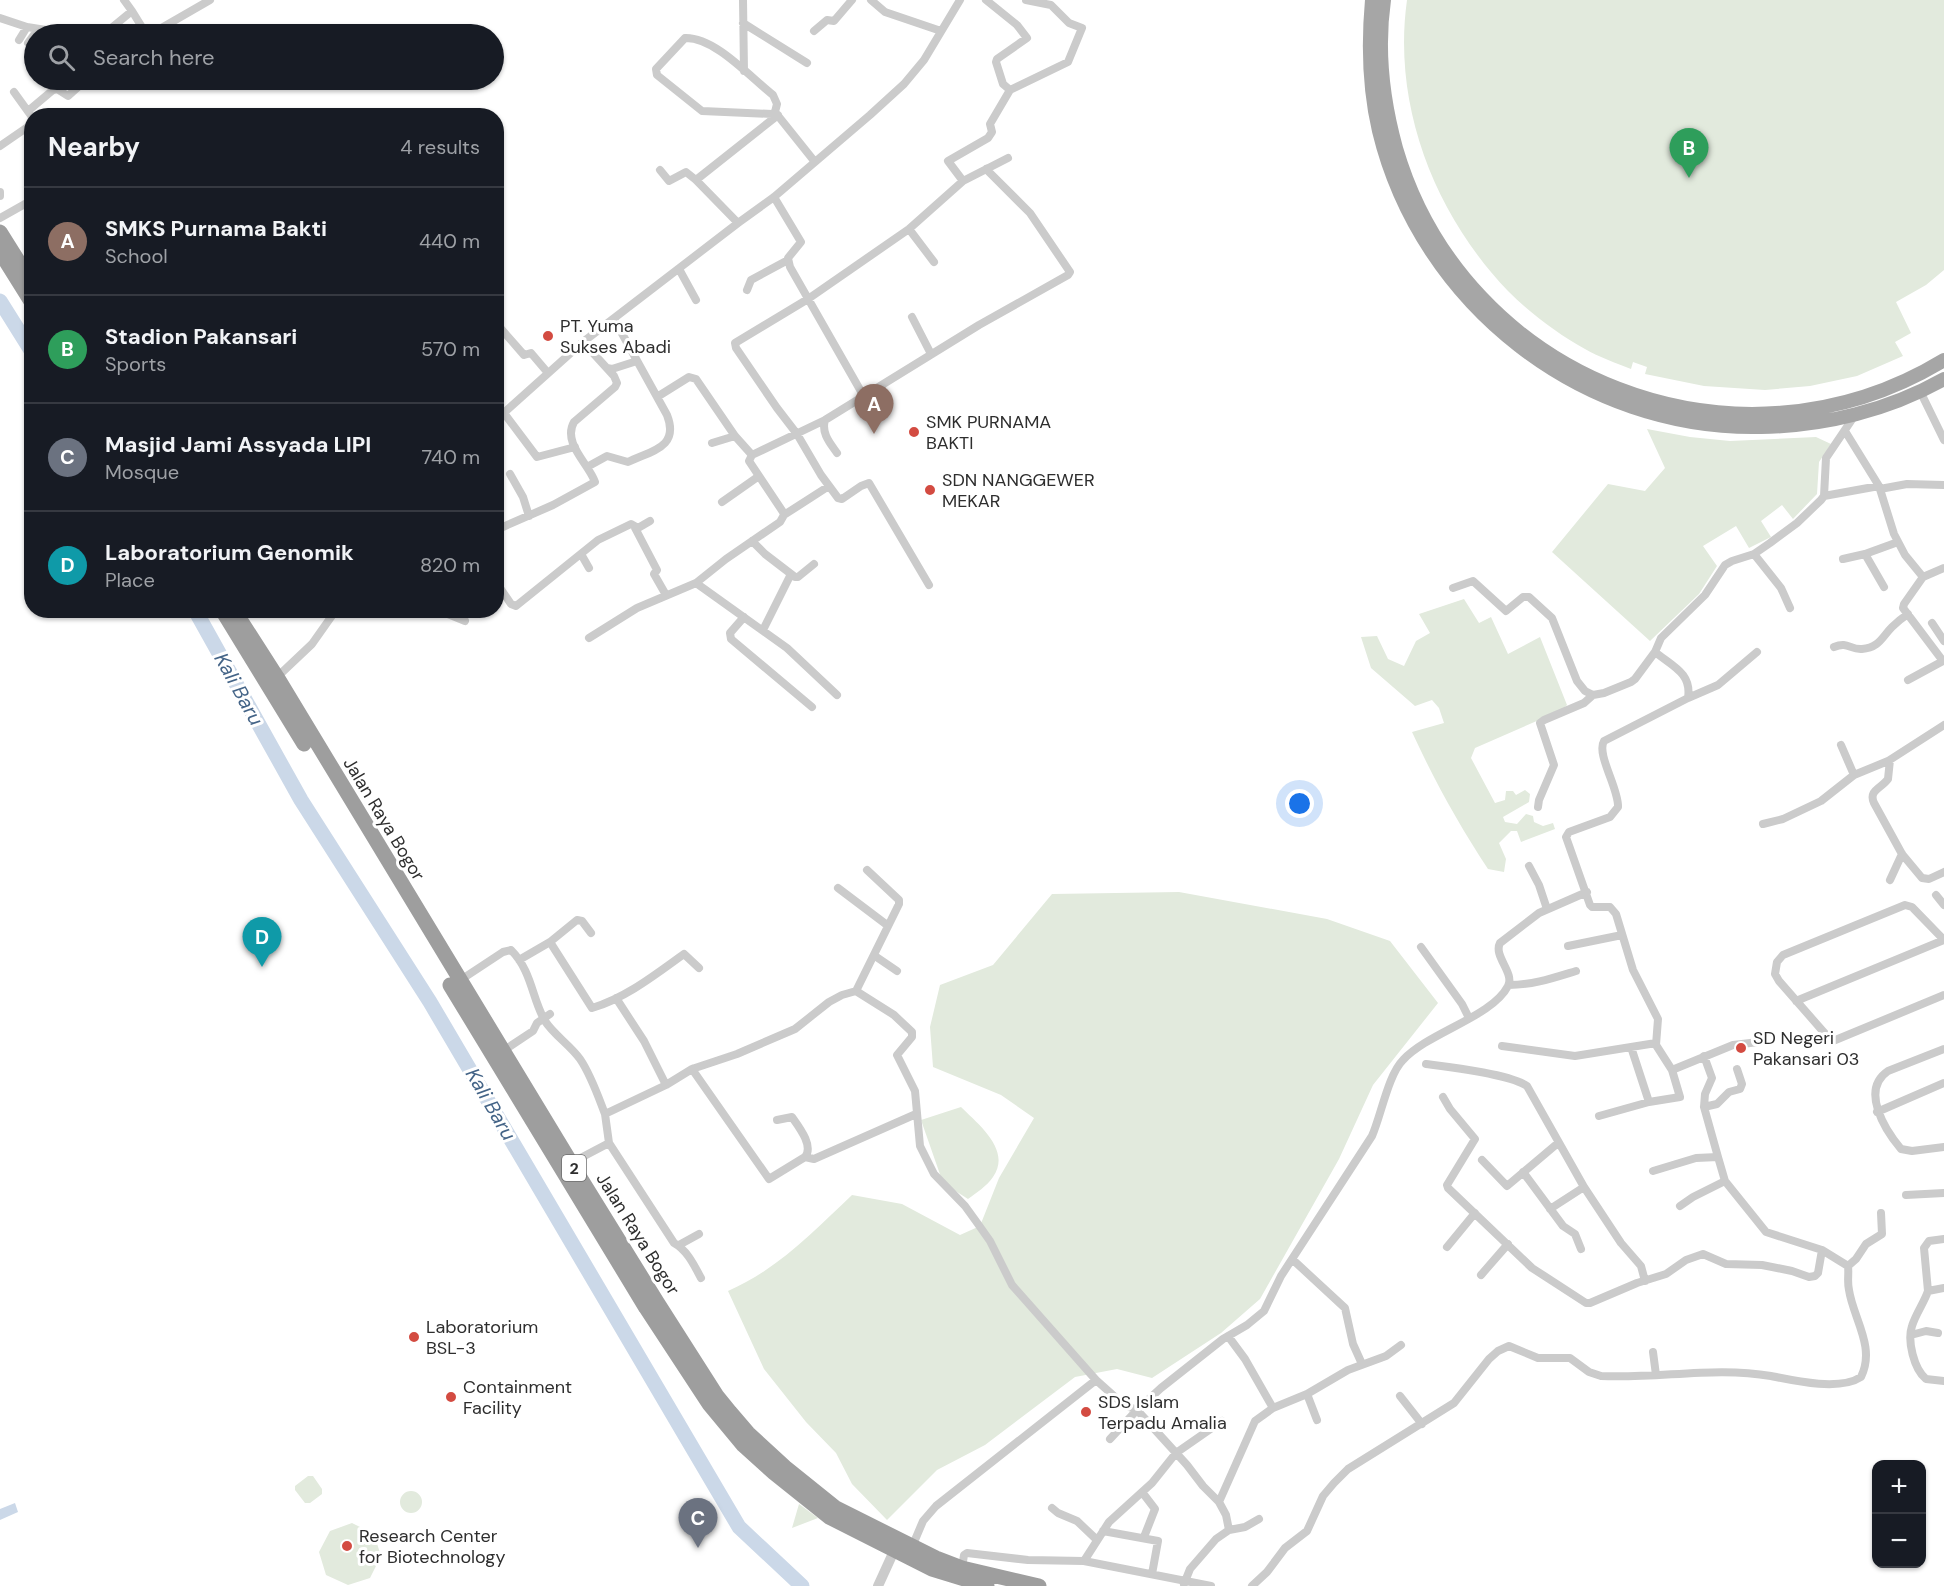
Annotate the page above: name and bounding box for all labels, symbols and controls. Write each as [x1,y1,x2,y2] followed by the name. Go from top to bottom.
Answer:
[24,24,504,90] search box
[45,41,78,74] icon: search
[93,43,214,72] text: Search here
[1670,128,1708,178] pin: B
[48,130,140,164] text: Nearby
[400,134,480,160] text: 4 results
[105,214,327,243] text: SMKS Purnama Bakti
[60,228,75,254] text: A
[419,228,480,254] text: 440 m
[105,243,168,269] text: School
[560,314,671,359] place label: PT. Yuma Sukses Abadi
[105,322,297,351] text: Stadion Pakansari
[541,329,555,343] marker: PT. Yuma Sukses Abadi
[61,336,74,362] text: B
[421,336,480,362] text: 570 m
[105,351,166,377] text: Sports
[854,384,894,434] pin: A
[926,410,1051,455] place label: SMK PURNAMA BAKTI
[907,425,921,439] marker: SMK PURNAMA BAKTI
[105,430,371,459] text: Masjid Jami Assyada LIPI
[60,444,75,470] text: C
[422,444,480,470] text: 740 m
[105,459,179,485] text: Mosque
[942,468,1095,513] place label: SDN NANGGEWER MEKAR
[923,483,937,497] marker: SDN NANGGEWER MEKAR
[105,538,354,567] text: Laboratorium Genomik
[60,552,75,578] text: D
[420,552,480,578] text: 820 m
[105,567,155,593] text: Place
[208,648,270,730] water label: Kali Baru
[338,753,430,885] street label: Jalan Raya Bogor
[1285,789,1314,818] your location
[242,918,282,967] pin: D
[1753,1026,1860,1071] place label: SD Negeri Pakansari 03
[1734,1041,1748,1055] marker: SD Negeri Pakansari 03
[460,1063,522,1145] water label: Kali Baru
[562,1155,586,1181] road number: 2
[591,1168,685,1300] street label: Jalan Raya Bogor
[426,1315,538,1360] place label: Laboratorium BSL-3
[407,1330,421,1344] marker: Laboratorium BSL-3
[463,1375,572,1420] place label: Containment Facility
[444,1390,458,1404] marker: Containment Facility
[1098,1390,1227,1435] place label: SDS Islam Terpadu Amalia
[1079,1405,1093,1419] marker: SDS Islam Terpadu Amalia
[1872,1460,1926,1568] map controls
[1872,1460,1926,1514] button: +
[678,1498,718,1548] pin: C
[1872,1514,1926,1568] button: −
[359,1524,505,1569] place label: Research Center for Biotechnology
[340,1539,354,1553] marker: Research Center for Biotechnology

